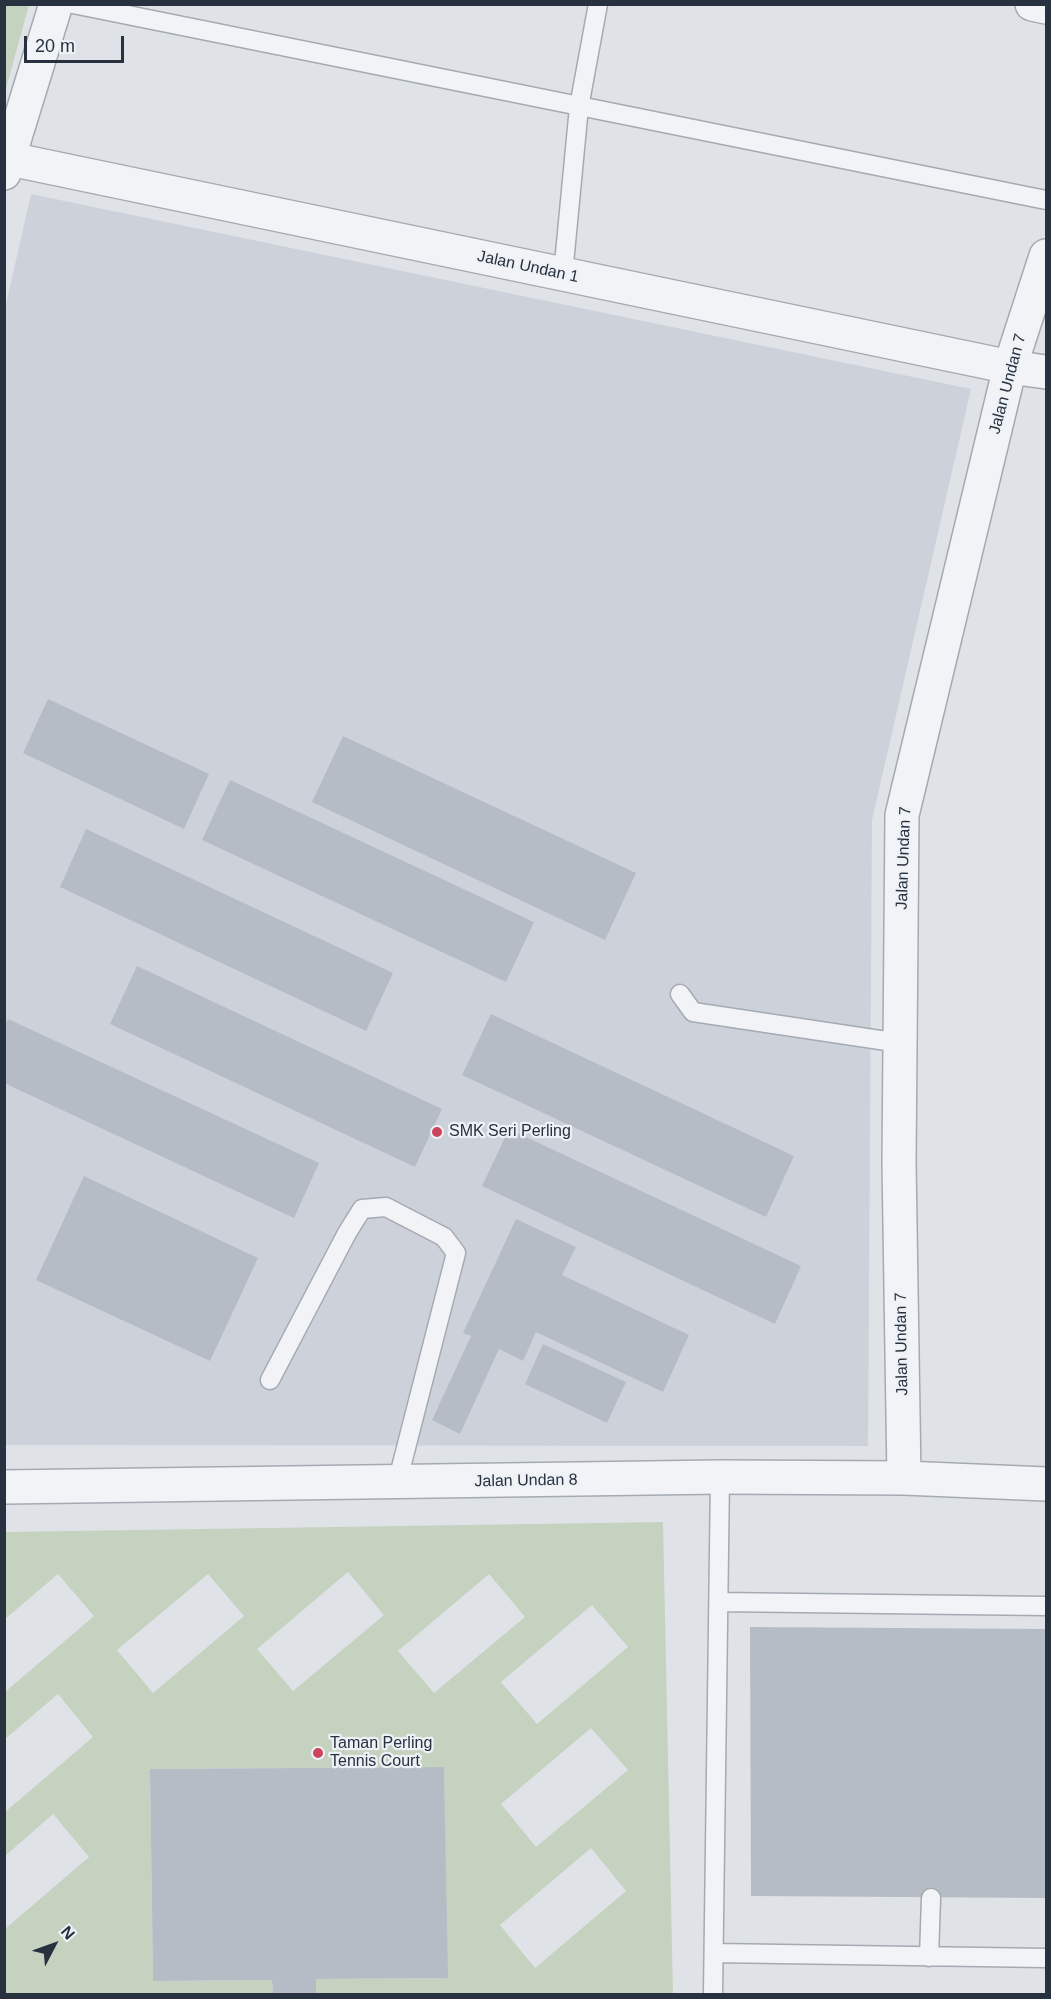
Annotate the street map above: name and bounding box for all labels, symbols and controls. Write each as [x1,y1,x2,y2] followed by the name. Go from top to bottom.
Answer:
[27,24,128,62] scale bar
[35,36,75,56] text: 20 m
[476,247,580,287] street label: Jalan Undan 1
[985,332,1031,436] street label: Jalan Undan 7
[893,806,915,910] street label: Jalan Undan 7
[449,1122,571,1142] place label: SMK Seri Perling
[430,1125,444,1139] marker: SMK Seri Perling
[892,1292,912,1396] street label: Jalan Undan 7
[474,1471,578,1491] street label: Jalan Undan 8
[330,1734,432,1772] place label: Taman Perling Tennis Court
[311,1746,325,1760] marker: Taman Perling Tennis Court
[24,1915,84,1975] north arrow
[58,1923,78,1943] text: N

